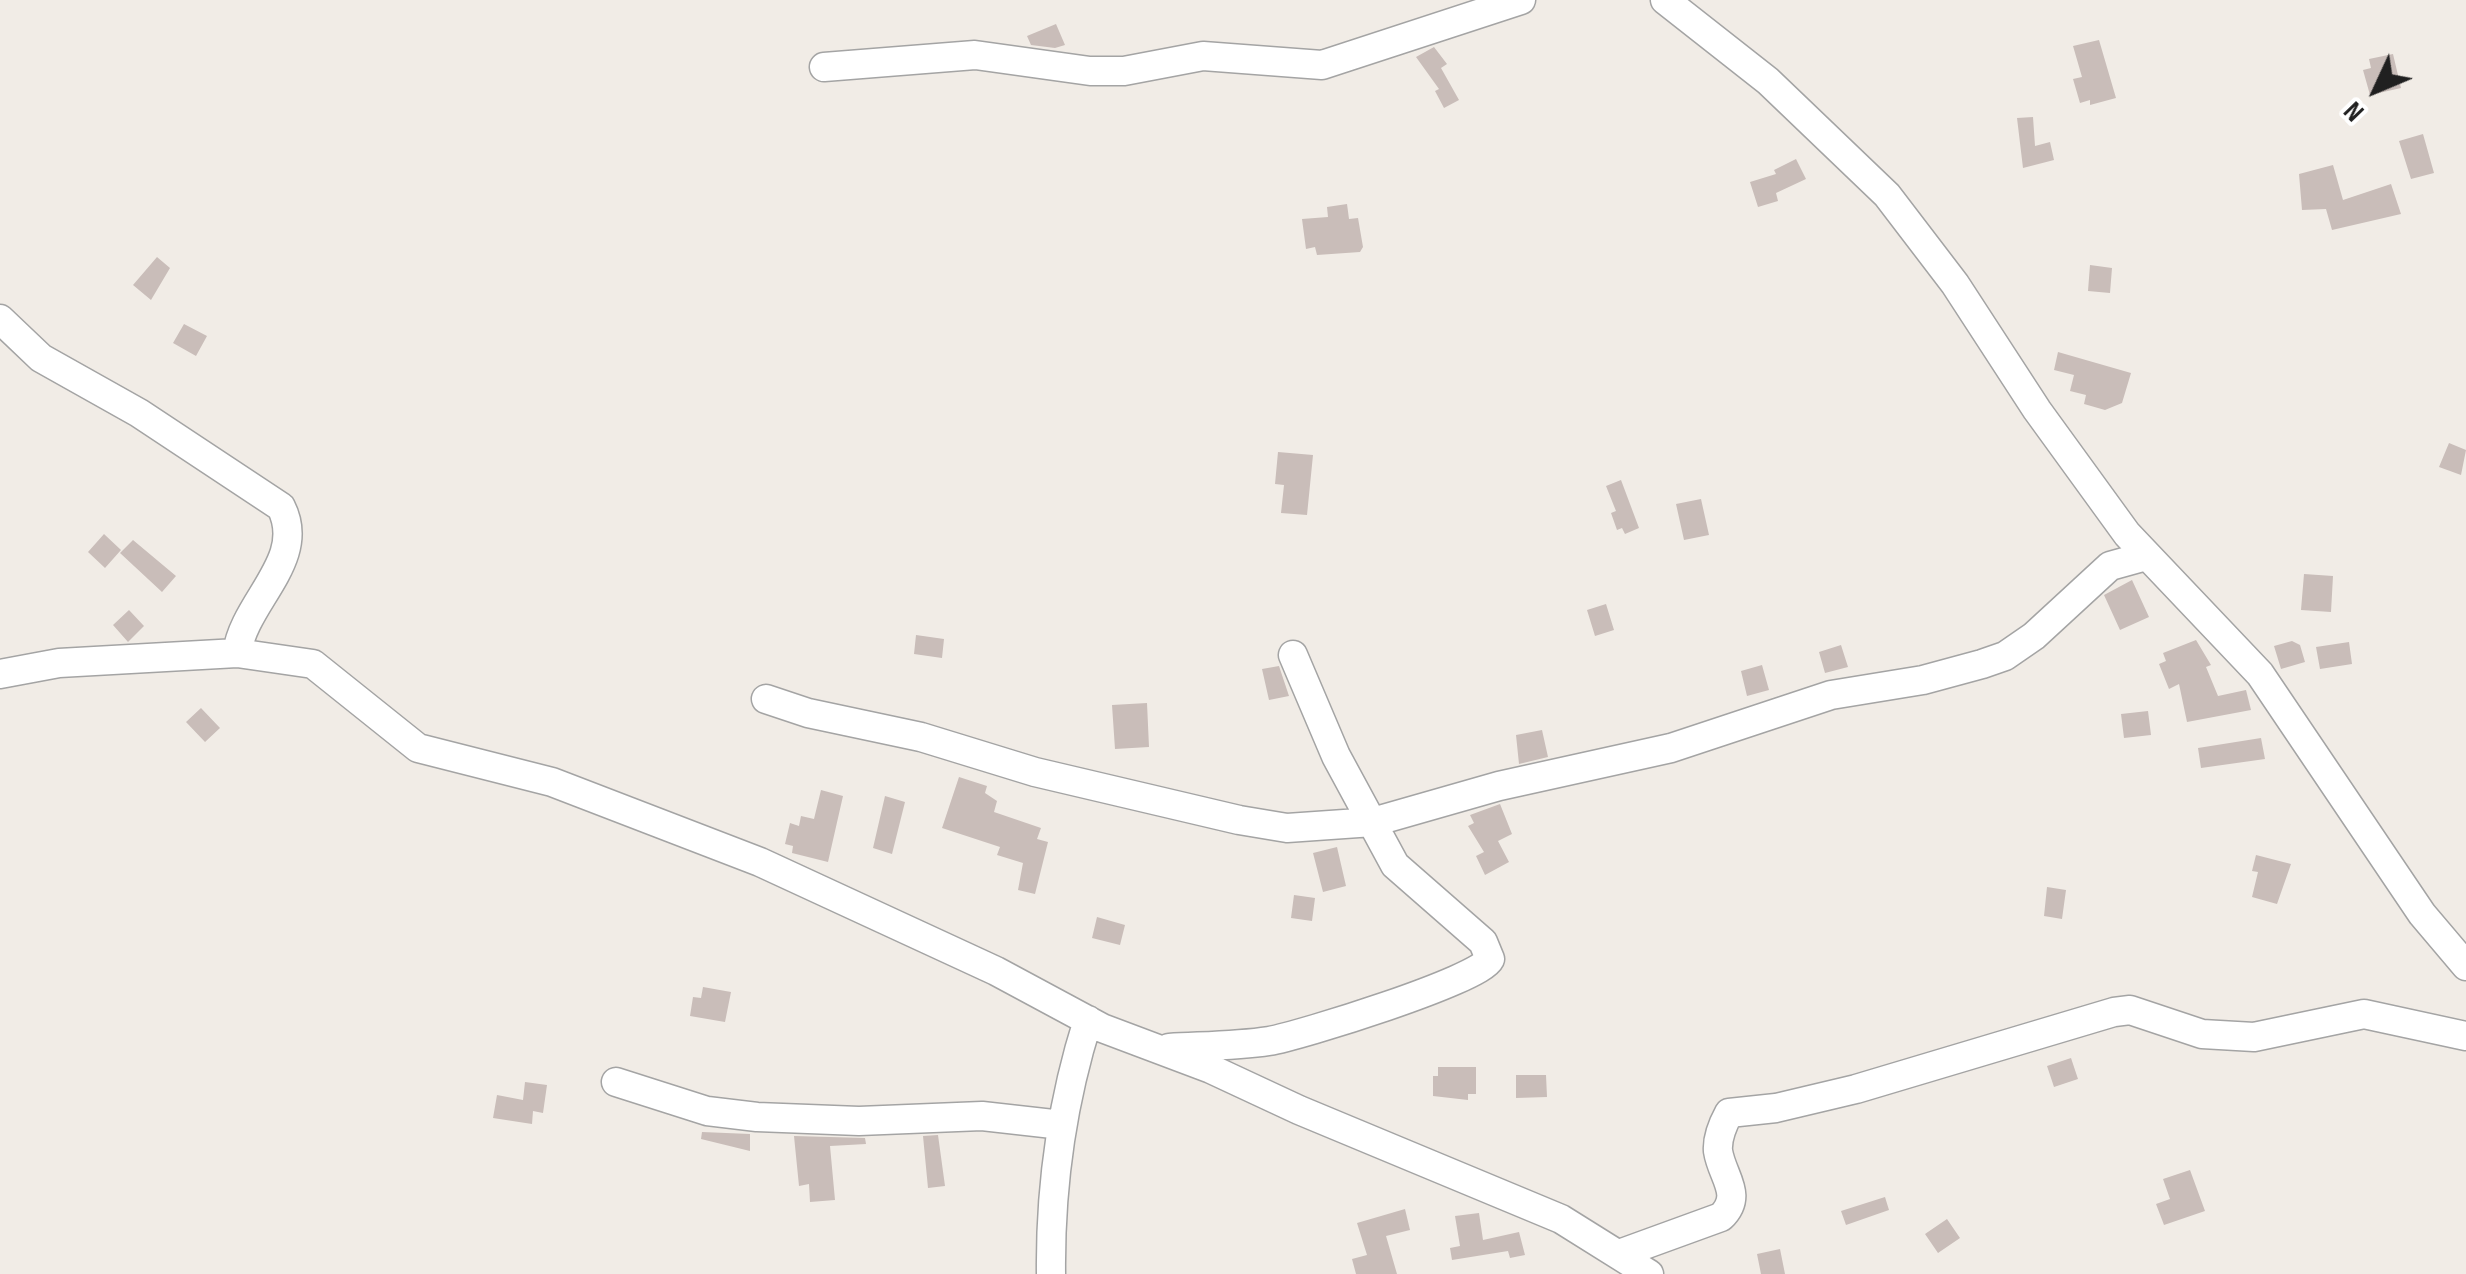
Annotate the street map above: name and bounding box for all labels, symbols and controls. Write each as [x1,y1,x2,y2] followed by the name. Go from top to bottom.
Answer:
[2326,40,2426,140] north arrow
[2337,94,2371,128] text: N

